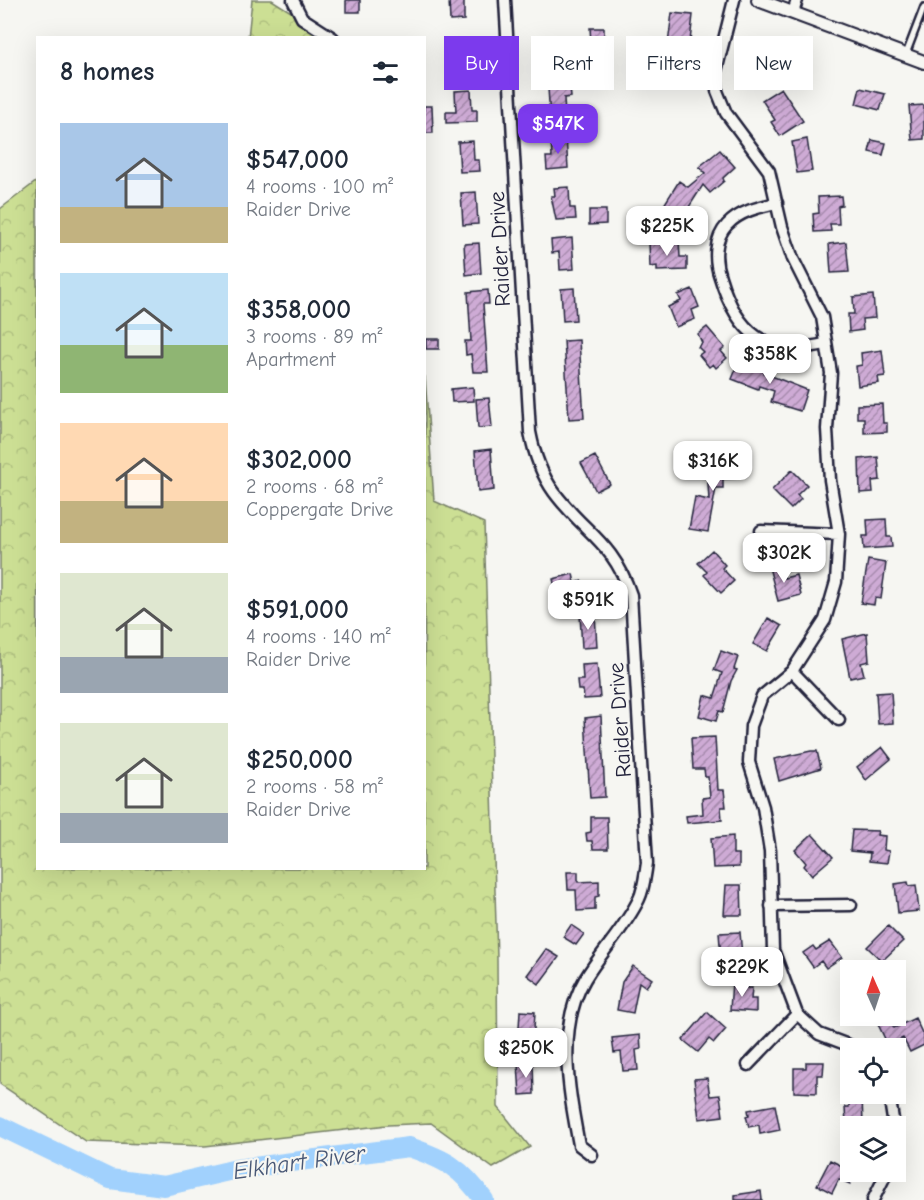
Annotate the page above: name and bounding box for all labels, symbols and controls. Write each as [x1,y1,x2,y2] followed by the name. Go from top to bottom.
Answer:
[444,36,519,90] chip: Buy
[531,36,614,90] chip: Rent
[626,36,722,90] chip: Filters
[734,36,813,90] chip: New
[369,56,402,89] icon: filters
[60,57,154,87] text: 8 homes
[516,104,600,155] pin: $547K
[532,112,584,135] text: $547K
[246,145,349,175] text: $547,000
[108,147,180,219] icon: home
[246,175,393,198] text: 4 rooms · 100 m²
[484,191,516,307] street label: Raider Drive
[246,198,351,221] text: Raider Drive
[625,206,709,257] pin: $225K
[640,214,694,237] text: $225K
[246,295,351,325] text: $358,000
[108,297,180,369] icon: home
[246,325,382,348] text: 3 rooms · 89 m²
[728,334,812,385] pin: $358K
[743,342,797,365] text: $358K
[246,348,336,371] text: Apartment
[671,441,755,492] pin: $316K
[246,445,352,475] text: $302,000
[108,447,180,519] icon: home
[687,449,739,472] text: $316K
[246,475,383,498] text: 2 rooms · 68 m²
[246,498,393,521] text: Coppergate Drive
[742,533,826,584] pin: $302K
[757,541,811,564] text: $302K
[546,580,630,631] pin: $591K
[562,588,614,611] text: $591K
[246,595,349,625] text: $591,000
[108,597,180,669] icon: home
[246,625,391,648] text: 4 rooms · 140 m²
[246,648,351,671] text: Raider Drive
[603,662,637,778] street label: Raider Drive
[246,745,353,775] text: $250,000
[108,747,180,819] icon: home
[246,775,383,798] text: 2 rooms · 58 m²
[246,798,351,821] text: Raider Drive
[700,947,784,998] pin: $229K
[715,955,769,978] text: $229K
[840,960,906,1026] north arrow
[840,960,906,1182] map controls
[484,1028,568,1079] pin: $250K
[498,1036,554,1059] text: $250K
[840,1038,906,1104] button: locate
[840,1116,906,1182] button: layers
[231,1139,368,1185] water label: Elkhart River

